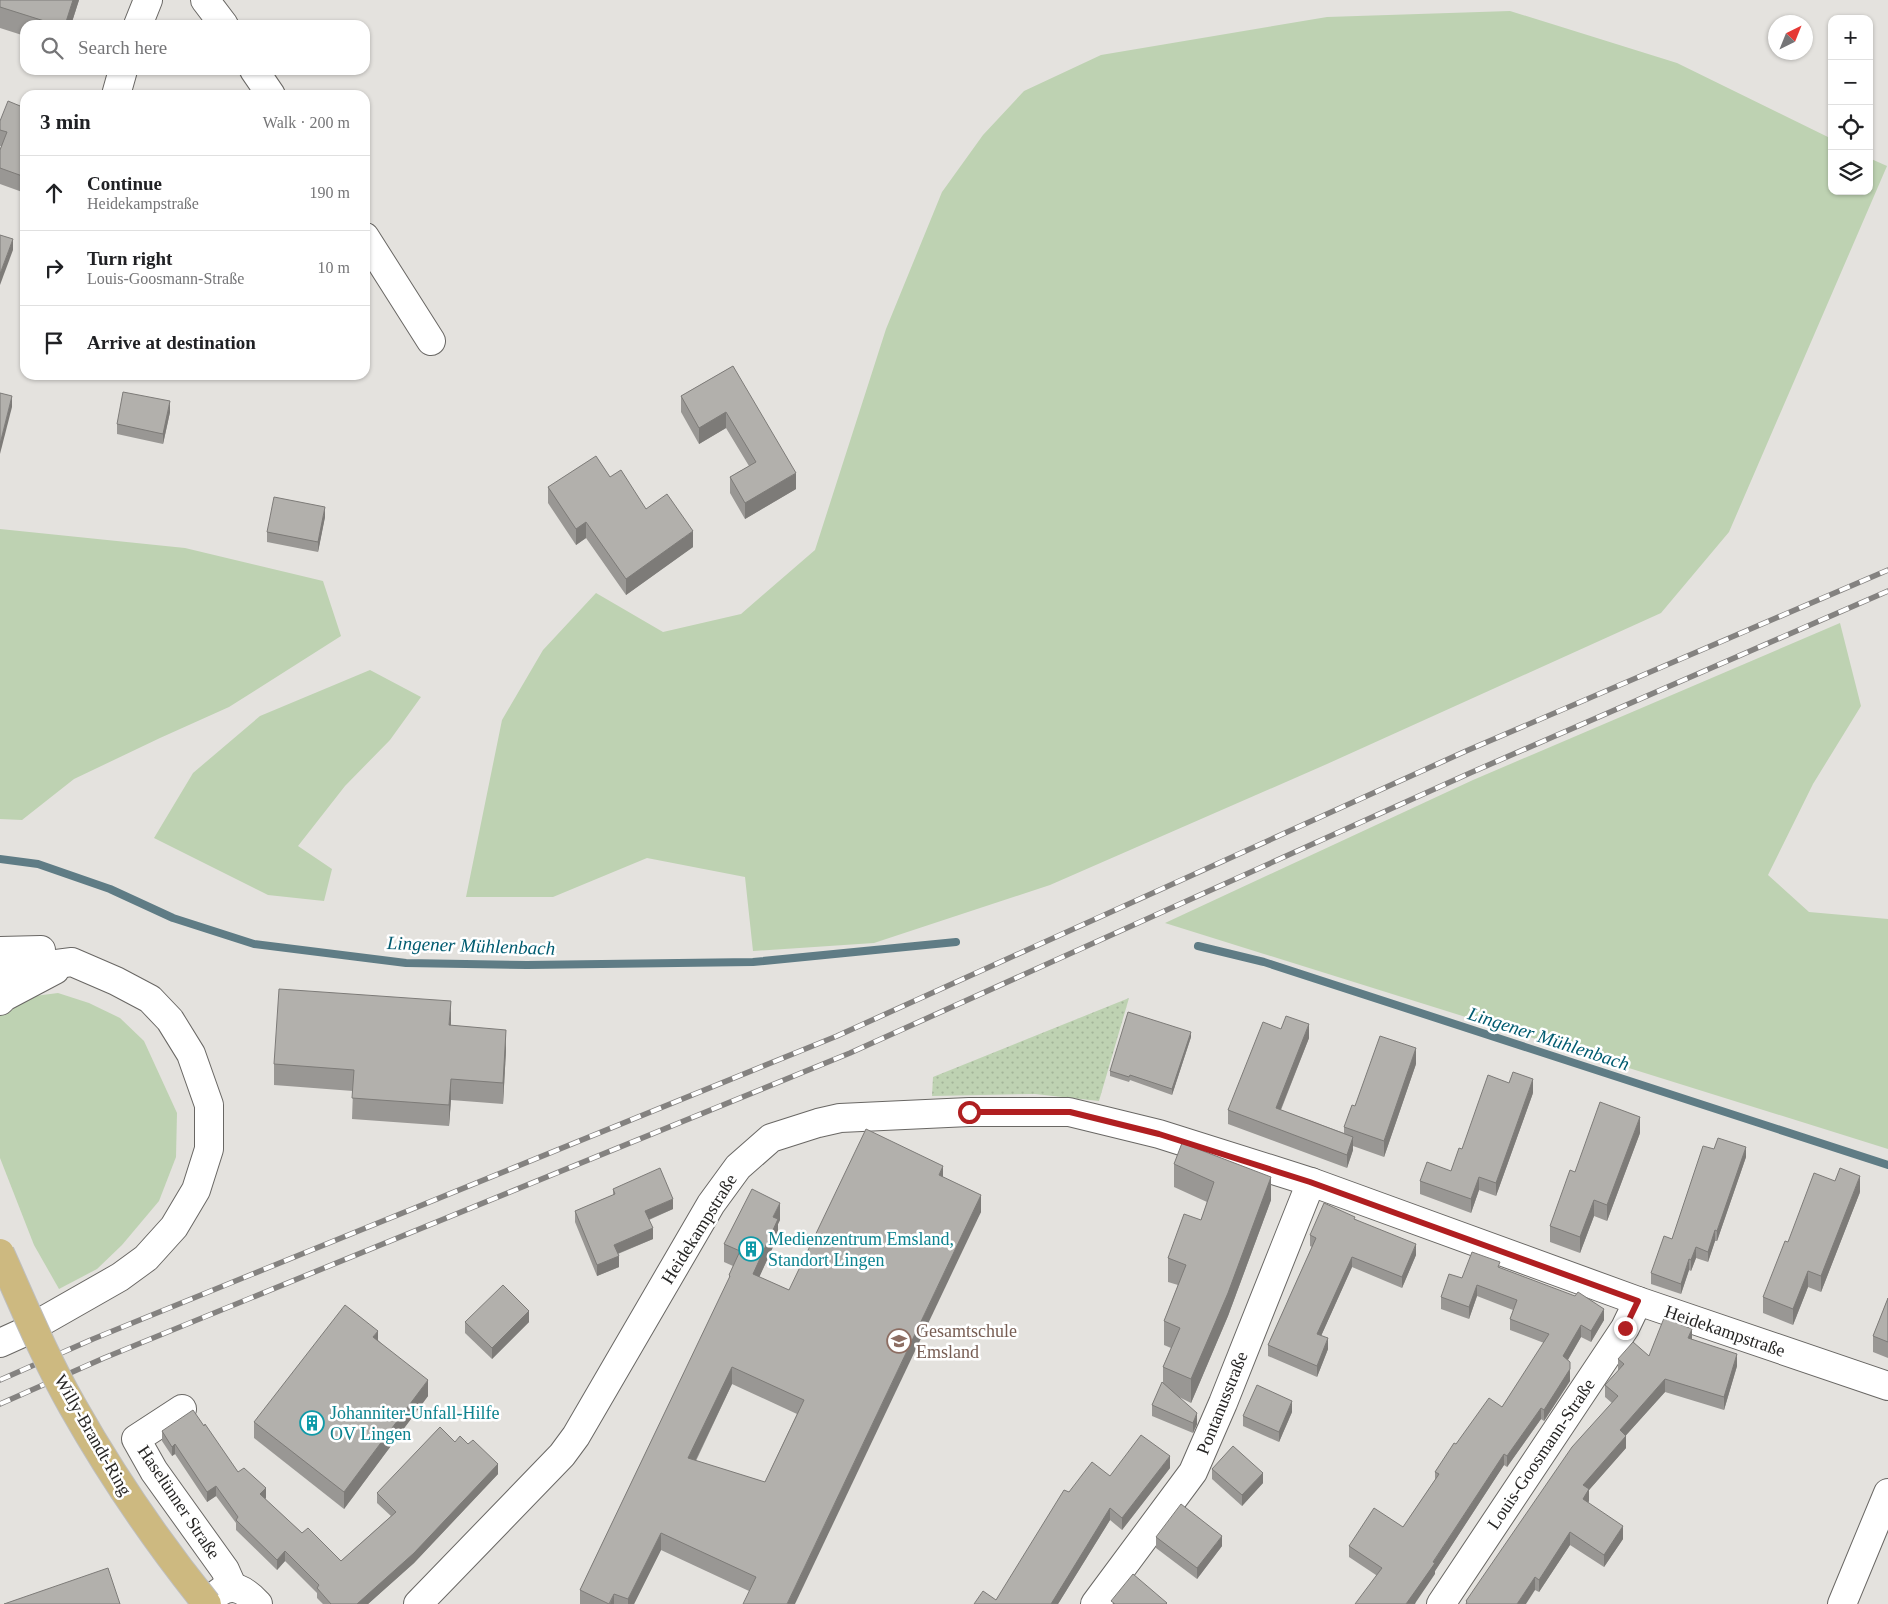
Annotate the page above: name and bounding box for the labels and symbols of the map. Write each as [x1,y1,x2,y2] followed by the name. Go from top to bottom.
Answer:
[1768,15,1813,60] north arrow
[386,932,555,959] water label: Lingener Mühlenbach
[1465,1002,1632,1074] water label: Lingener Mühlenbach
[958,1101,981,1124] route start
[657,1170,741,1288] street label: Heidekampstraße
[768,1229,954,1270] place label: Medienzentrum Emsland, Standort Lingen
[738,1236,764,1262] building icon: Medienzentrum Emsland, Standort Lingen
[1662,1301,1788,1361] street label: Heidekampstraße
[1614,1317,1637,1340] route end
[916,1321,1017,1362] place label: Gesamtschule Emsland
[886,1328,912,1354] school or university icon: Gesamtschule Emsland
[1192,1349,1252,1457] street label: Pontanusstraße
[50,1371,136,1499] street label: Willy-Brandt-Ring
[1483,1375,1599,1533] street label: Louis-Goosmann-Straße
[330,1403,500,1444] place label: Johanniter-Unfall-Hilfe OV Lingen
[299,1410,325,1436] building icon: Johanniter-Unfall-Hilfe OV Lingen
[134,1442,224,1563] street label: Haselünner Straße

